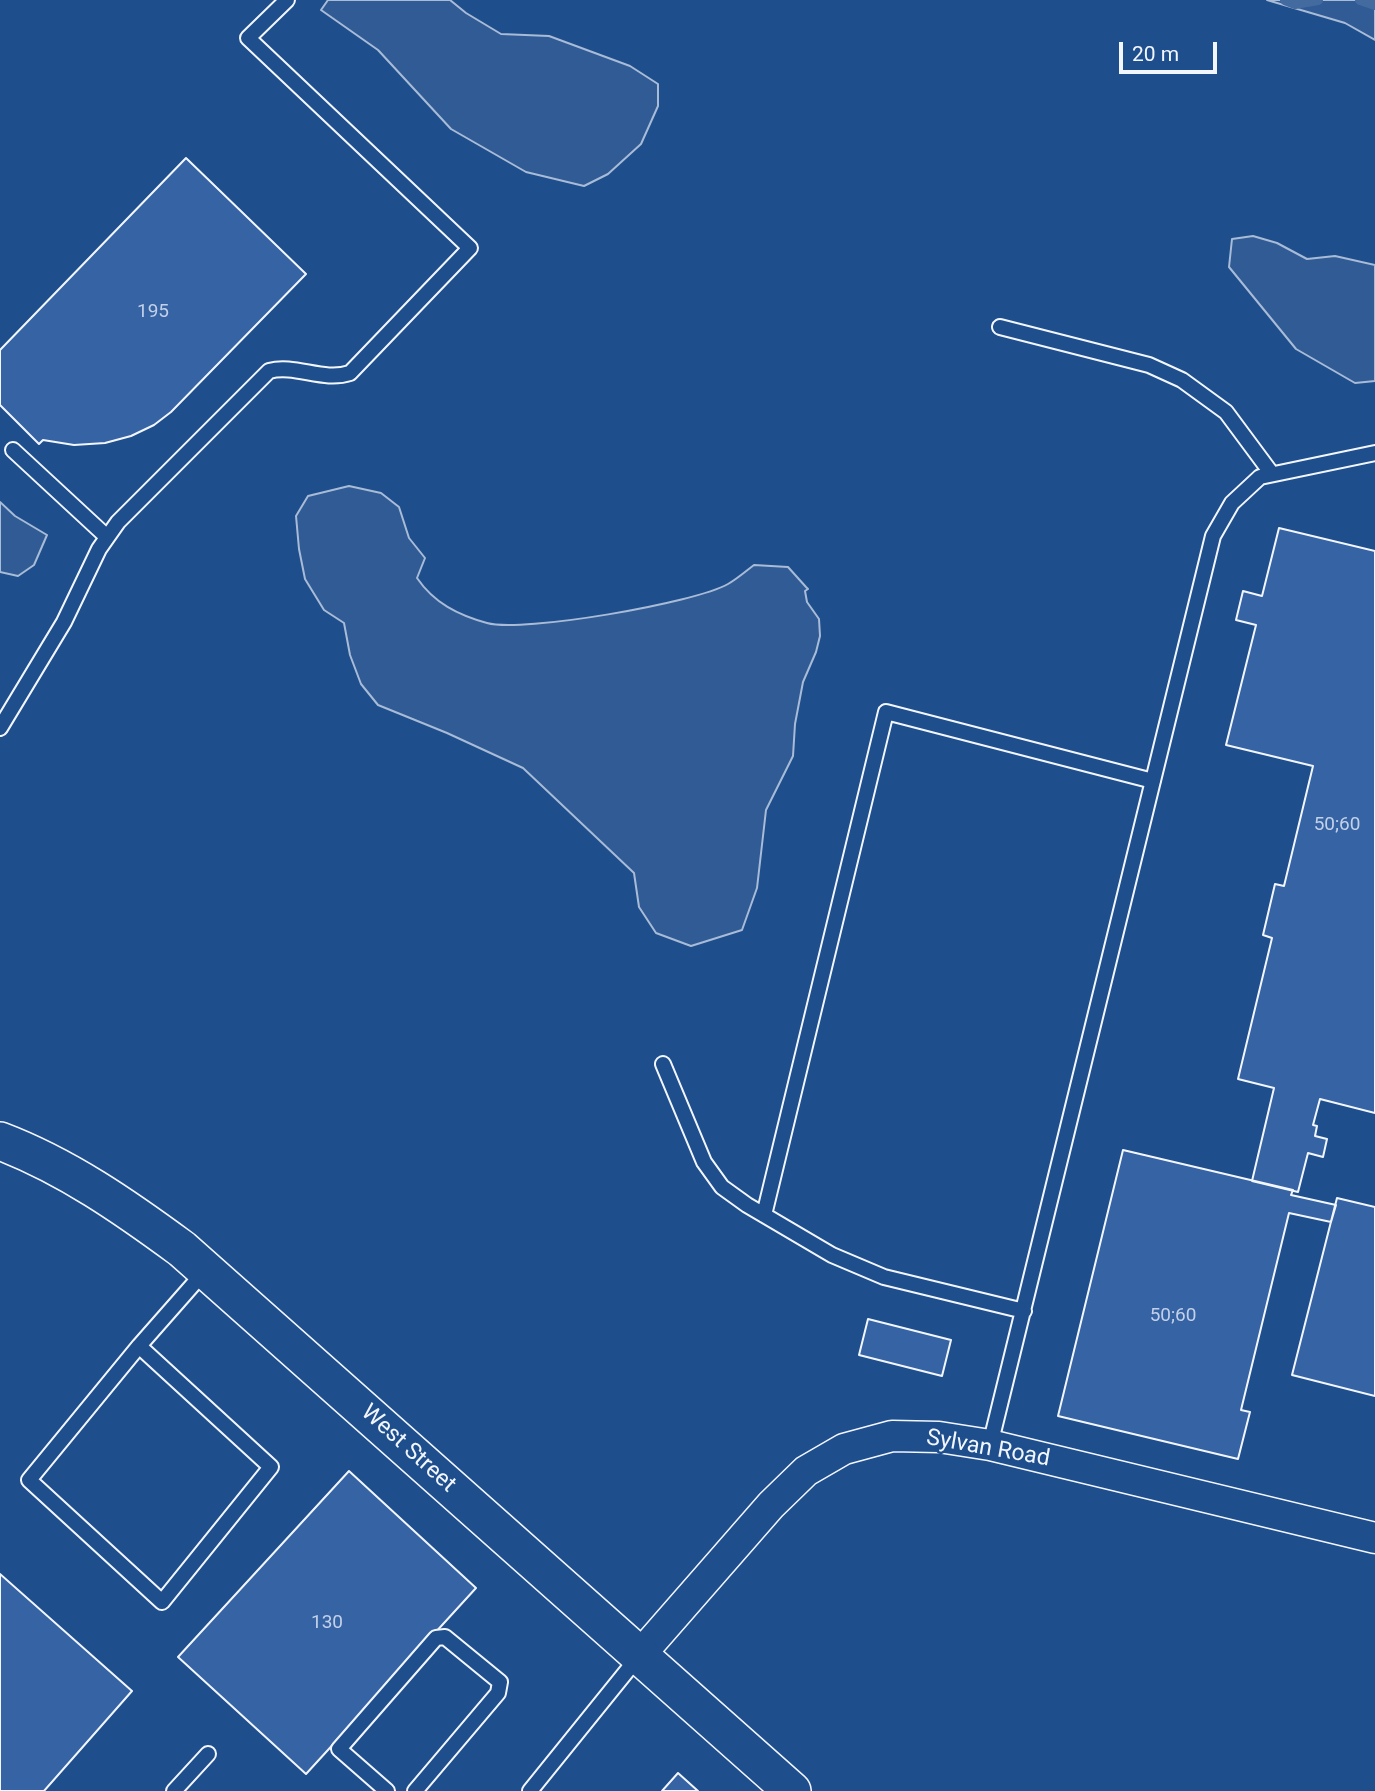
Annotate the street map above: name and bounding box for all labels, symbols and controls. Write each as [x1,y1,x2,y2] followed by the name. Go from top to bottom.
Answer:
[1123,28,1221,72] scale bar
[1132,42,1179,66] text: 20 m
[137,301,169,323] house number: 195
[1314,814,1360,836] house number: 50;60
[1150,1305,1196,1327] house number: 50;60
[355,1399,461,1499] street label: West Street
[924,1425,1052,1473] street label: Sylvan Road
[311,1612,343,1634] house number: 130

